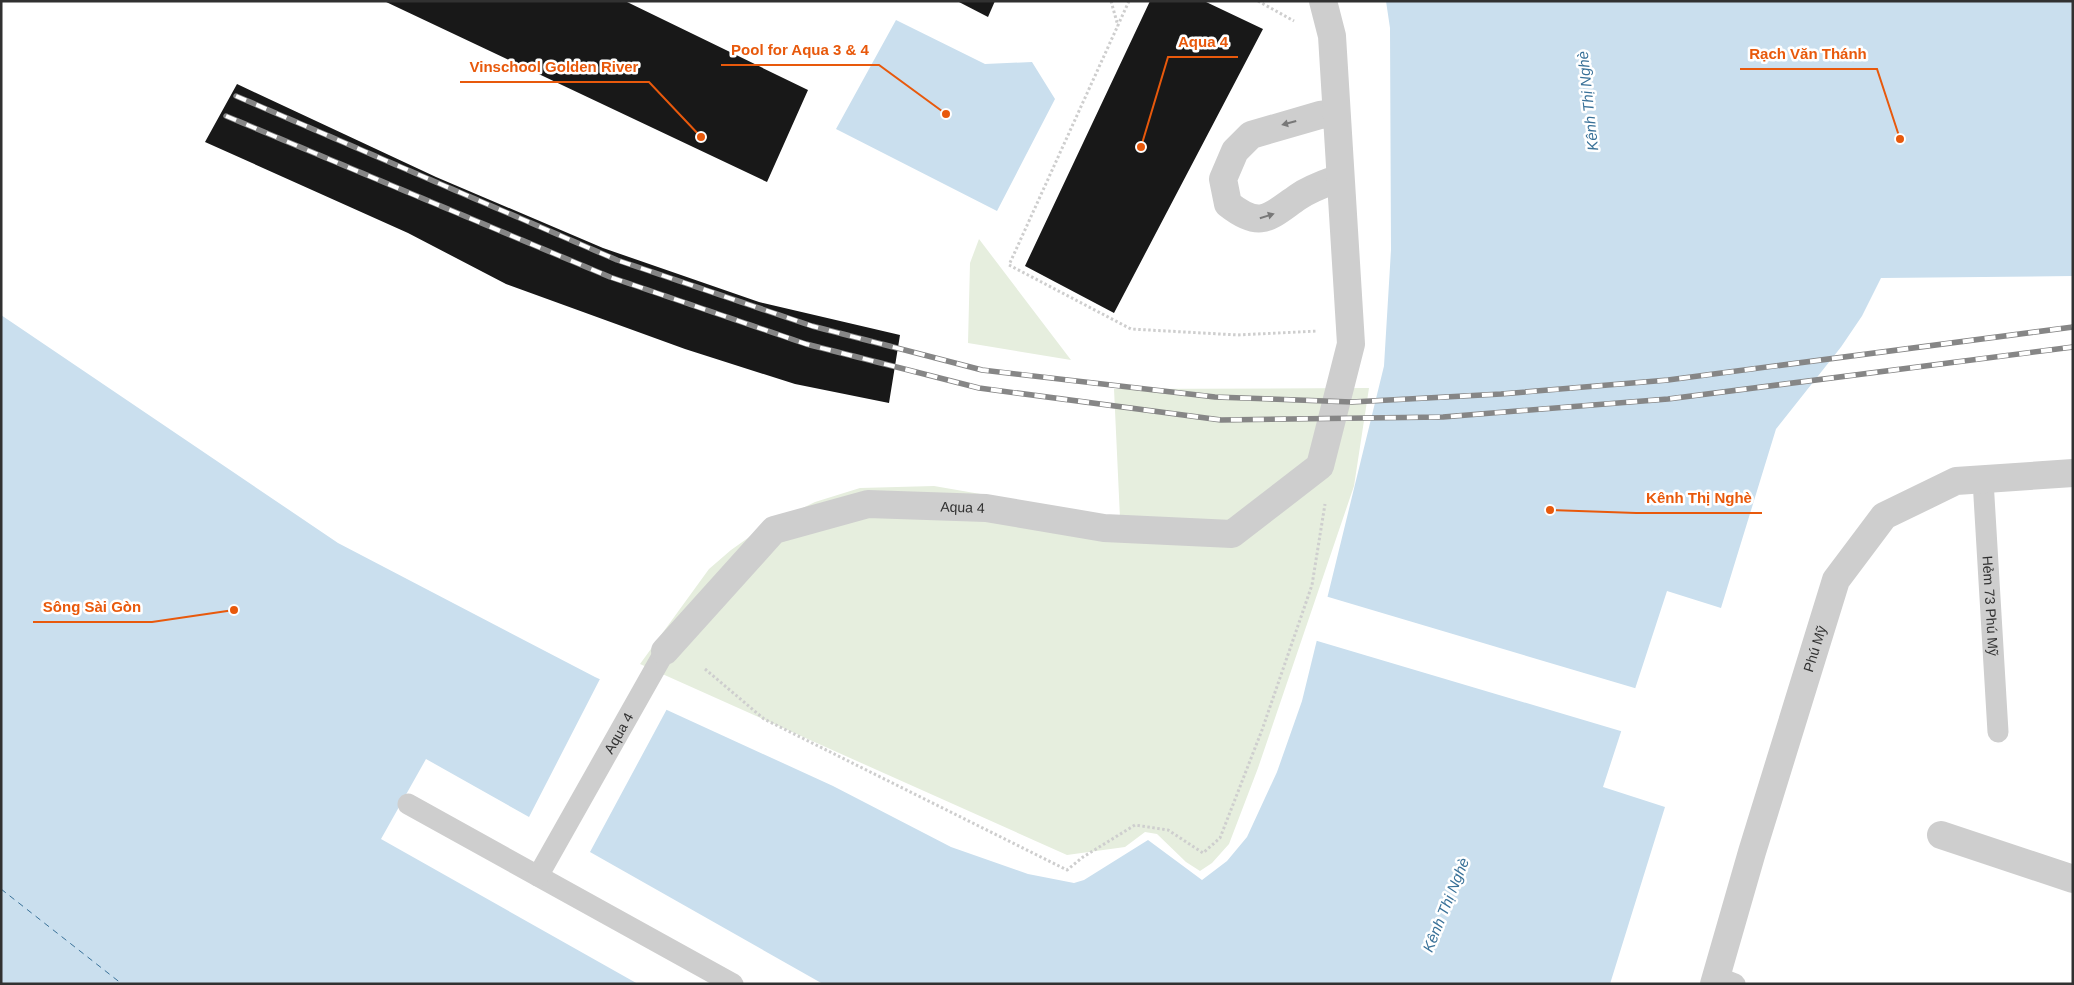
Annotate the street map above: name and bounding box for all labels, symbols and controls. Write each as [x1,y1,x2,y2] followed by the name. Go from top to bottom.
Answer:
[1168,27,1238,57] callout: Aqua 4
[1178,33,1229,50] text: Aqua 4
[721,35,879,65] callout: Pool for Aqua 3 & 4
[1740,39,1877,69] callout: Rạch Văn Thánh
[731,41,870,58] text: Pool for Aqua 3 & 4
[1749,45,1867,62] text: Rạch Văn Thánh
[1574,50,1601,152] water label: Kênh Thị Nghè
[460,52,649,82] callout: Vinschool Golden River
[470,58,639,75] text: Vinschool Golden River
[1281,120,1296,128] one-way arrow
[1259,212,1274,220] one-way arrow
[1636,483,1762,513] callout: Kênh Thị Nghè
[1646,489,1752,506] text: Kênh Thị Nghè
[940,498,985,516] street label: Aqua 4
[1980,555,2001,656] street label: Hẻm 73 Phú Mỹ
[33,592,152,622] callout: Sông Sài Gòn
[43,598,141,615] text: Sông Sài Gòn
[1800,624,1829,674] street label: Phú Mỹ
[601,710,637,756] street label: Aqua 4
[1419,855,1472,954] water label: Kênh Thị Nghè

